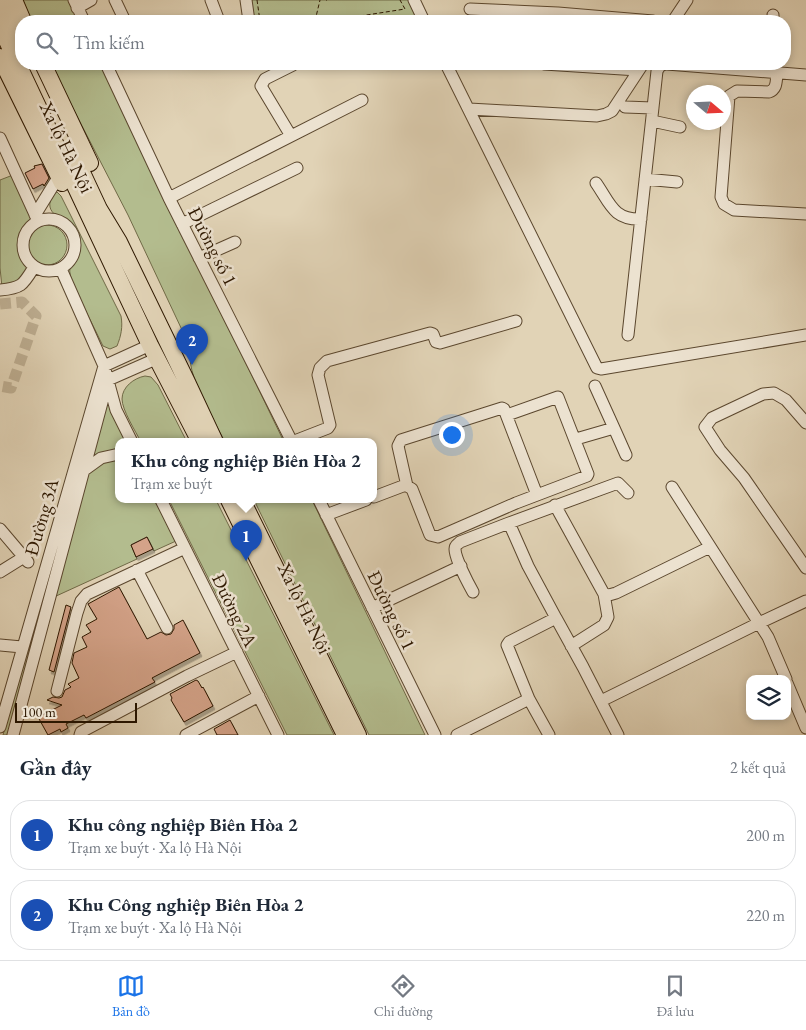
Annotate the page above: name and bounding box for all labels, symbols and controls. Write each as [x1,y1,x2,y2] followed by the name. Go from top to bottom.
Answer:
[15,15,791,70] search box
[33,29,61,57] icon: search
[73,30,145,55] text: Tìm kiếm
[686,85,731,130] north arrow
[33,97,100,197] street label: Xa lộ Hà Nội
[182,203,243,290] street label: Đường số 1
[176,324,208,365] pin: 2
[439,422,465,448] your location
[115,438,377,503] popup
[131,448,361,473] text: Khu công nghiệp Biên Hòa 2
[131,473,212,494] text: Trạm xe buýt
[19,475,65,559] street label: Đường 3A
[230,520,262,561] pin: 1
[271,558,338,658] street label: Xa lộ Hà Nội
[362,566,421,654] street label: Đường số 1
[206,569,263,652] street label: Đường 2A
[746,675,791,720] map controls
[746,675,791,720] button: layers
[15,700,138,723] scale bar
[22,703,56,721] text: 100 m
[20,754,92,781] text: Gần đây
[730,757,786,778] text: 2 kết quả
[68,812,298,837] text: Khu công nghiệp Biên Hòa 2
[33,825,41,846] text: 1
[746,825,785,846] text: 200 m
[68,837,242,858] text: Trạm xe buýt · Xa lộ Hà Nội
[68,892,304,917] text: Khu Công nghiệp Biên Hòa 2
[33,905,41,926] text: 2
[746,905,785,926] text: 220 m
[68,917,242,938] text: Trạm xe buýt · Xa lộ Hà Nội
[112,972,150,1020] tab: Bản đồ
[374,972,433,1020] tab: Chỉ đường
[657,972,694,1020] tab: Đã lưu

